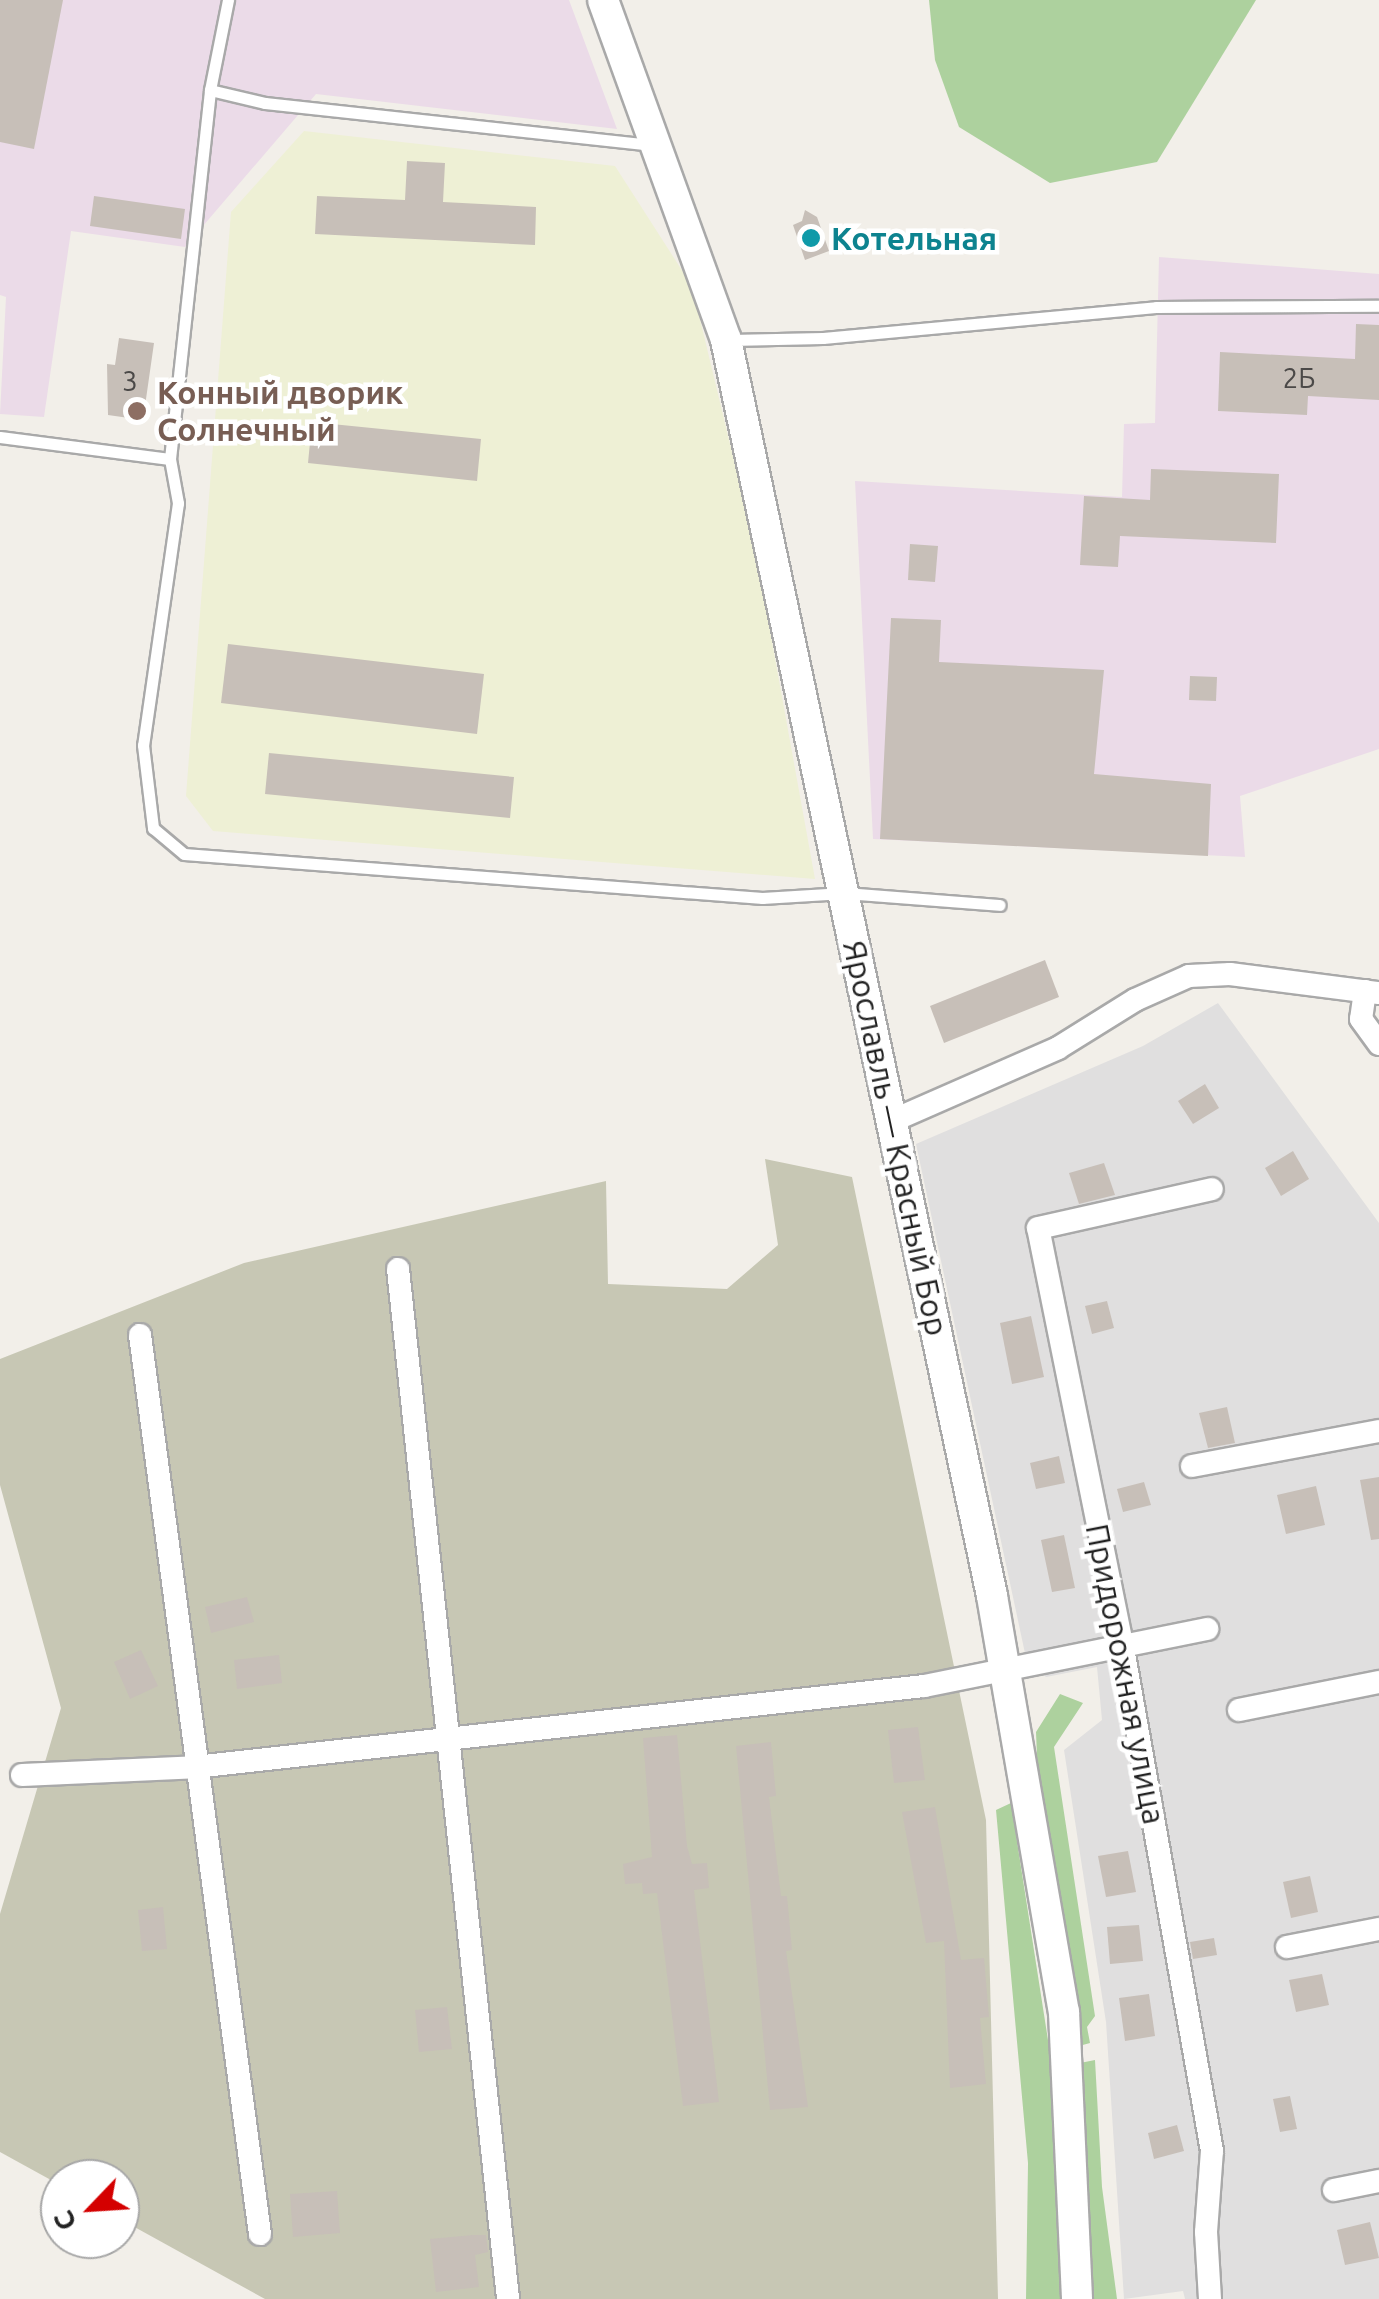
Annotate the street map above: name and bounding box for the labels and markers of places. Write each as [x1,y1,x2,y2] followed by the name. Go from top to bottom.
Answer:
[831,219,997,257] place label: Котельная
[800,227,822,249] marker: Котельная
[157,374,403,449] place label: Конный дворик Солнечный
[126,400,148,422] marker: Конный дворик Солнечный

